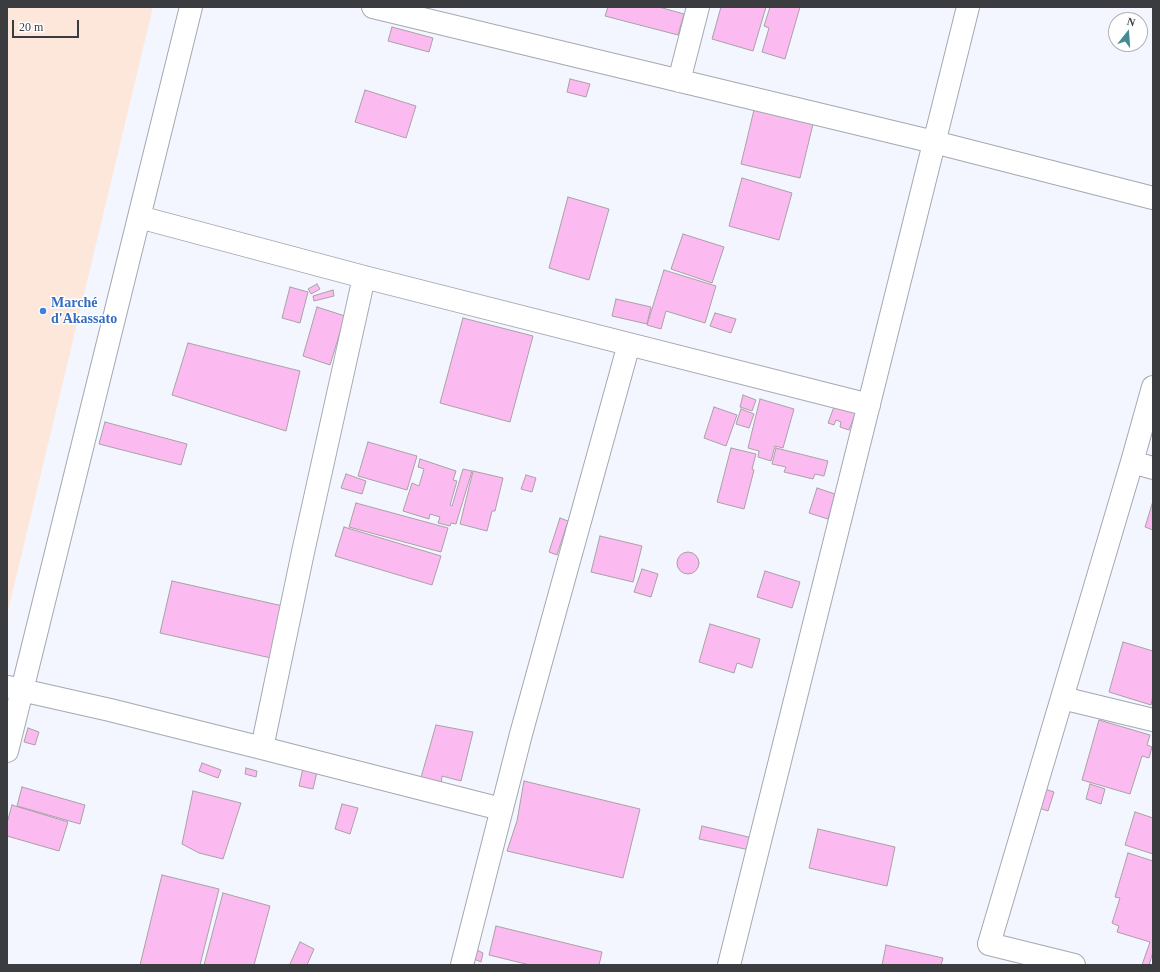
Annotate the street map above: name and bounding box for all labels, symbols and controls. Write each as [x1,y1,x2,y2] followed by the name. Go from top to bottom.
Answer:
[14,12,81,38] scale bar
[1108,12,1148,52] north arrow
[1126,15,1137,28] text: N
[19,20,43,34] text: 20 m
[51,295,117,328] place label: Marché d'Akassato
[38,306,48,316] marker: Marché d'Akassato

